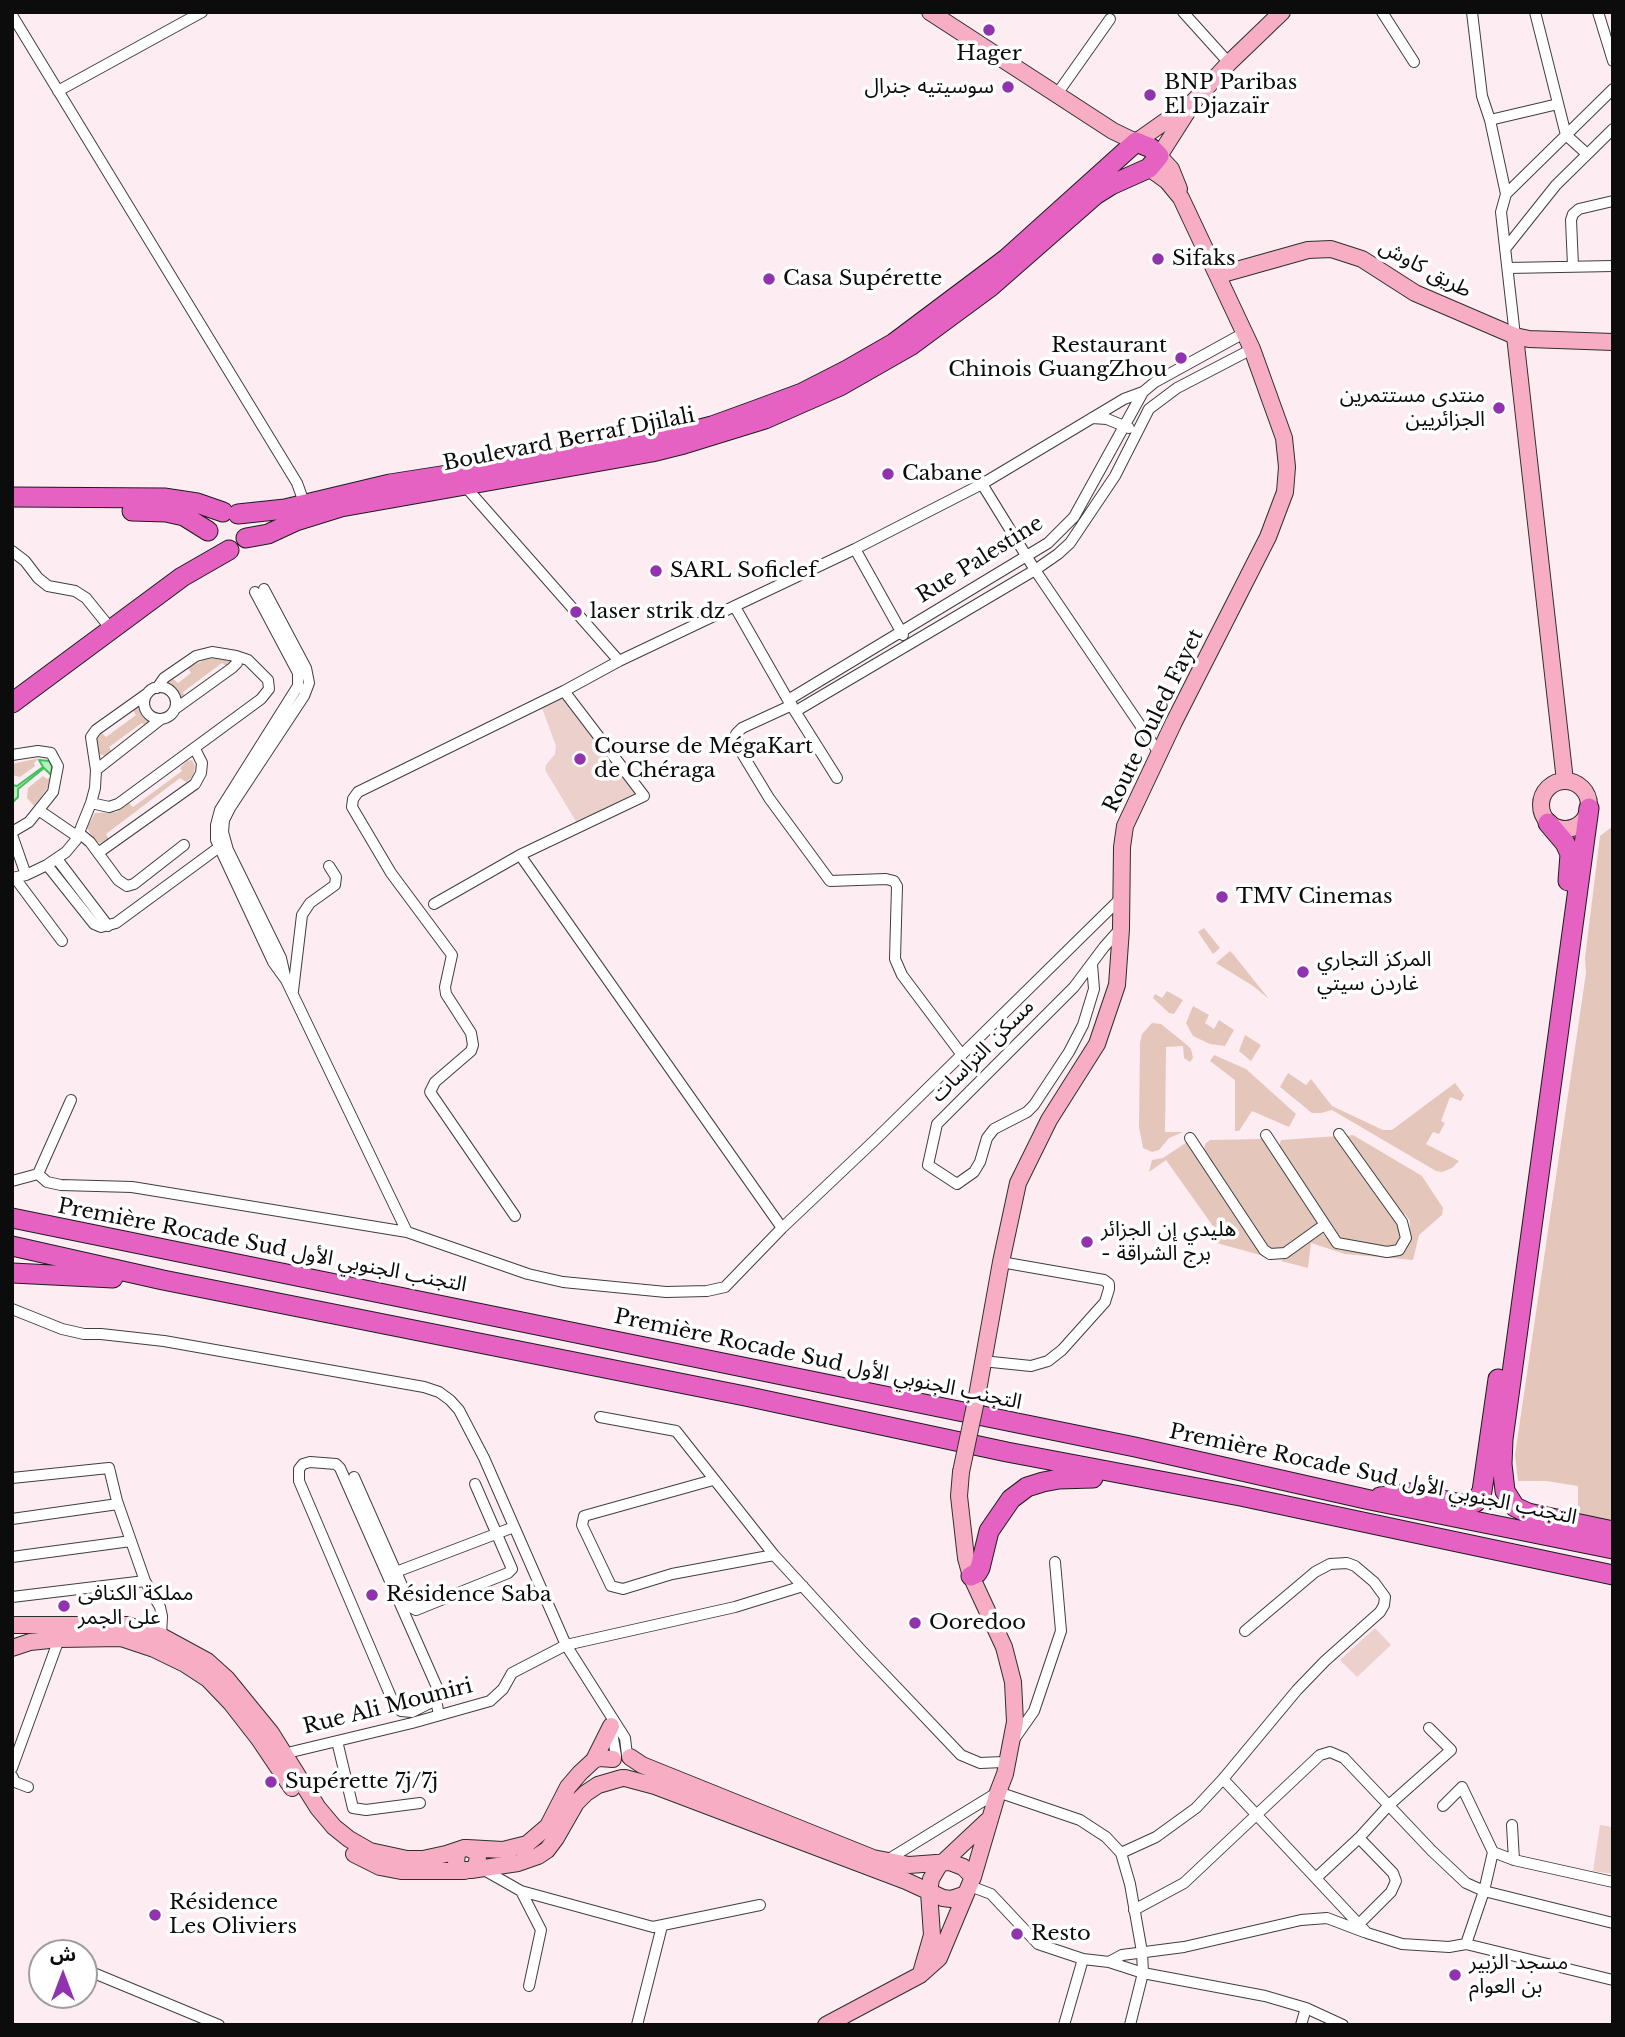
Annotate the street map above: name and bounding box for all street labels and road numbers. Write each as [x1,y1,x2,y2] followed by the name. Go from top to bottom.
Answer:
[1375,234,1475,304] street label: طريق كاوش
[441,403,697,477] street label: Boulevard Berraf Djilali
[912,511,1048,609] street label: Rue Palestine
[1099,625,1209,817] street label: Route Ouled Fayet
[926,994,1040,1108] street label: مسكن التراسات
[55,1194,469,1298] street label: Première Rocade Sud التجنب الجنوبي الأول
[612,1304,1024,1416] street label: Première Rocade Sud التجنب الجنوبي الأول
[1167,1419,1579,1531] street label: Première Rocade Sud التجنب الجنوبي الأول
[301,1674,475,1740] street label: Rue Ali Mouniri

